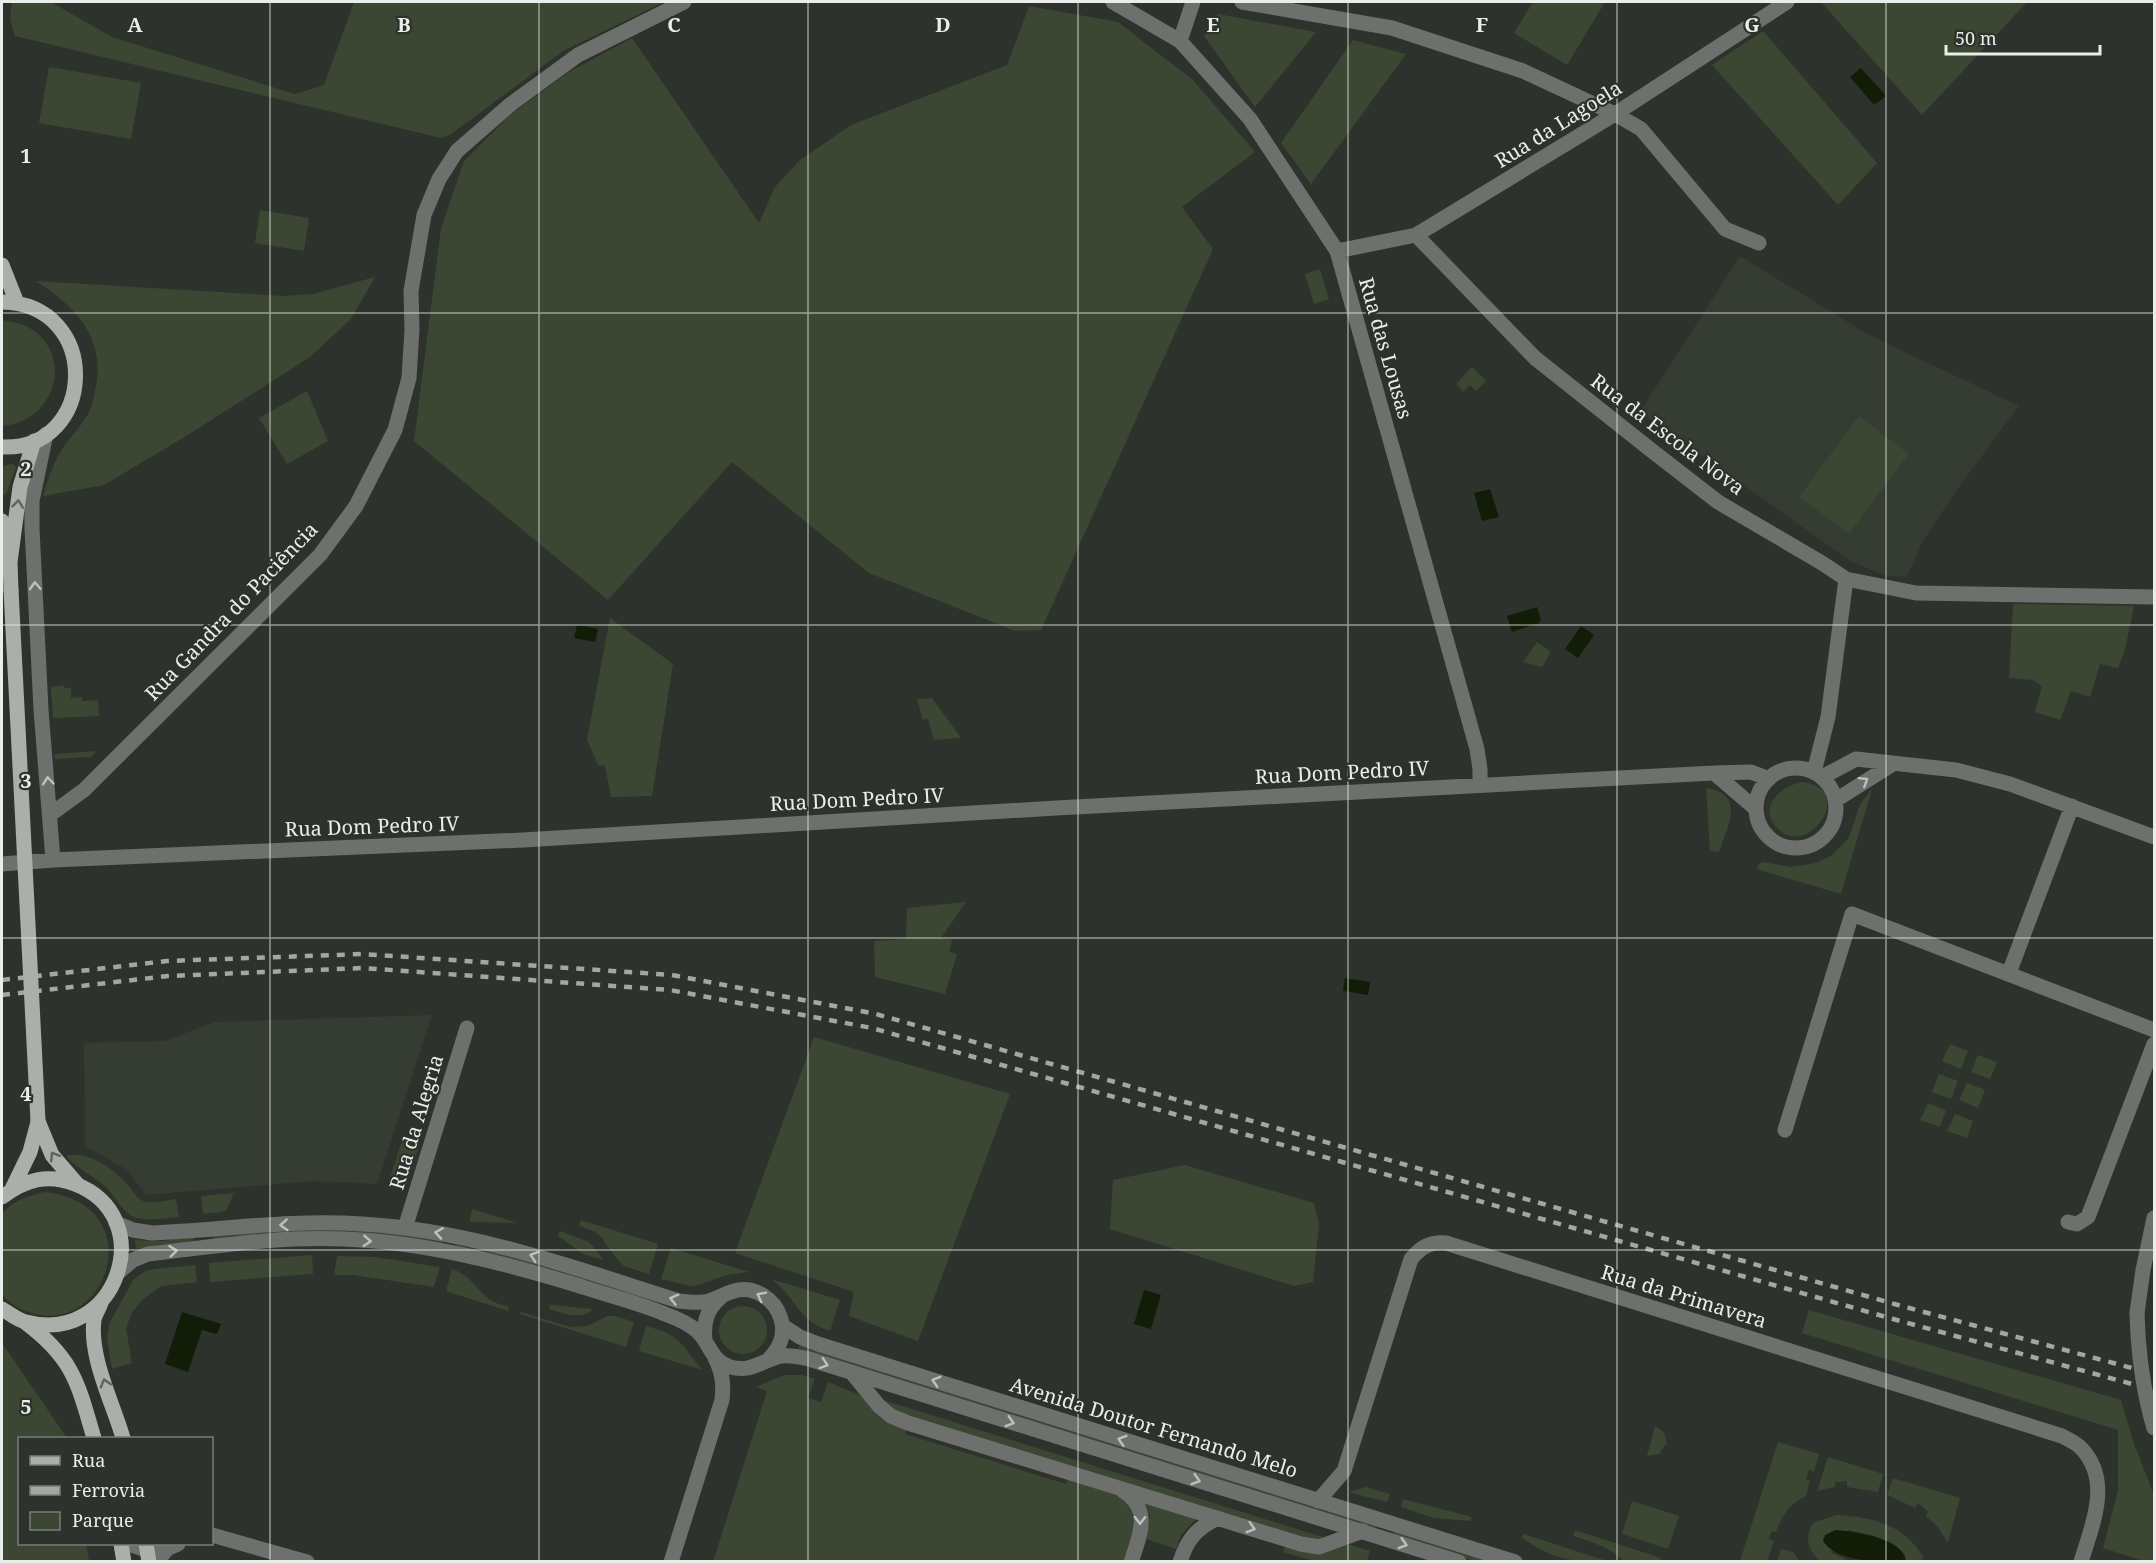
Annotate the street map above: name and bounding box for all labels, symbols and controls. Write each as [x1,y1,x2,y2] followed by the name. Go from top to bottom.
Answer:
[127,11,143,38] text: A
[397,11,411,38] text: B
[667,11,681,38] text: C
[935,11,951,38] text: D
[1206,11,1220,38] text: E
[1476,11,1488,38] text: F
[1744,11,1760,38] text: G
[1946,18,2100,56] scale bar
[1955,26,1997,50] text: 50 m
[1489,74,1627,174] street label: Rua da Lagoela
[20,142,32,169] text: 1
[1353,274,1419,422] street label: Rua das Lousas
[1586,367,1750,501] street label: Rua da Escola Nova
[20,455,32,482] text: 2
[11,500,23,509] one-way arrow
[139,516,323,706] street label: Rua Gandra do Paciência
[28,582,41,591] one-way arrow
[1254,754,1430,790] street label: Rua Dom Pedro IV
[20,767,32,794] text: 3
[42,776,55,785] one-way arrow
[1858,777,1868,789] one-way arrow
[769,781,945,817] street label: Rua Dom Pedro IV
[284,809,460,843] street label: Rua Dom Pedro IV
[383,1051,449,1193] street label: Rua da Alegria
[20,1080,32,1107] text: 4
[49,1152,61,1162] one-way arrow
[279,1218,288,1231] one-way arrow
[435,1227,444,1239] one-way arrow
[363,1234,372,1247] one-way arrow
[168,1245,178,1258] one-way arrow
[529,1251,540,1263] one-way arrow
[1598,1258,1770,1334] street label: Rua da Primavera
[756,1291,767,1303] one-way arrow
[670,1294,680,1306] one-way arrow
[818,1357,829,1369] one-way arrow
[1007,1370,1301,1484] street label: Avenida Doutor Fernando Melo
[931,1376,942,1388] one-way arrow
[100,1378,112,1389] one-way arrow
[20,1393,32,1420] text: 5
[1004,1415,1015,1427] one-way arrow
[1117,1434,1128,1447] one-way arrow
[18,1437,213,1545] legend
[72,1448,105,1472] text: Rua
[1190,1473,1201,1485] one-way arrow
[72,1478,145,1502] text: Ferrovia
[72,1508,134,1532] text: Parque
[1134,1515,1147,1524] one-way arrow
[1245,1521,1256,1534] one-way arrow
[1397,1537,1408,1549] one-way arrow

